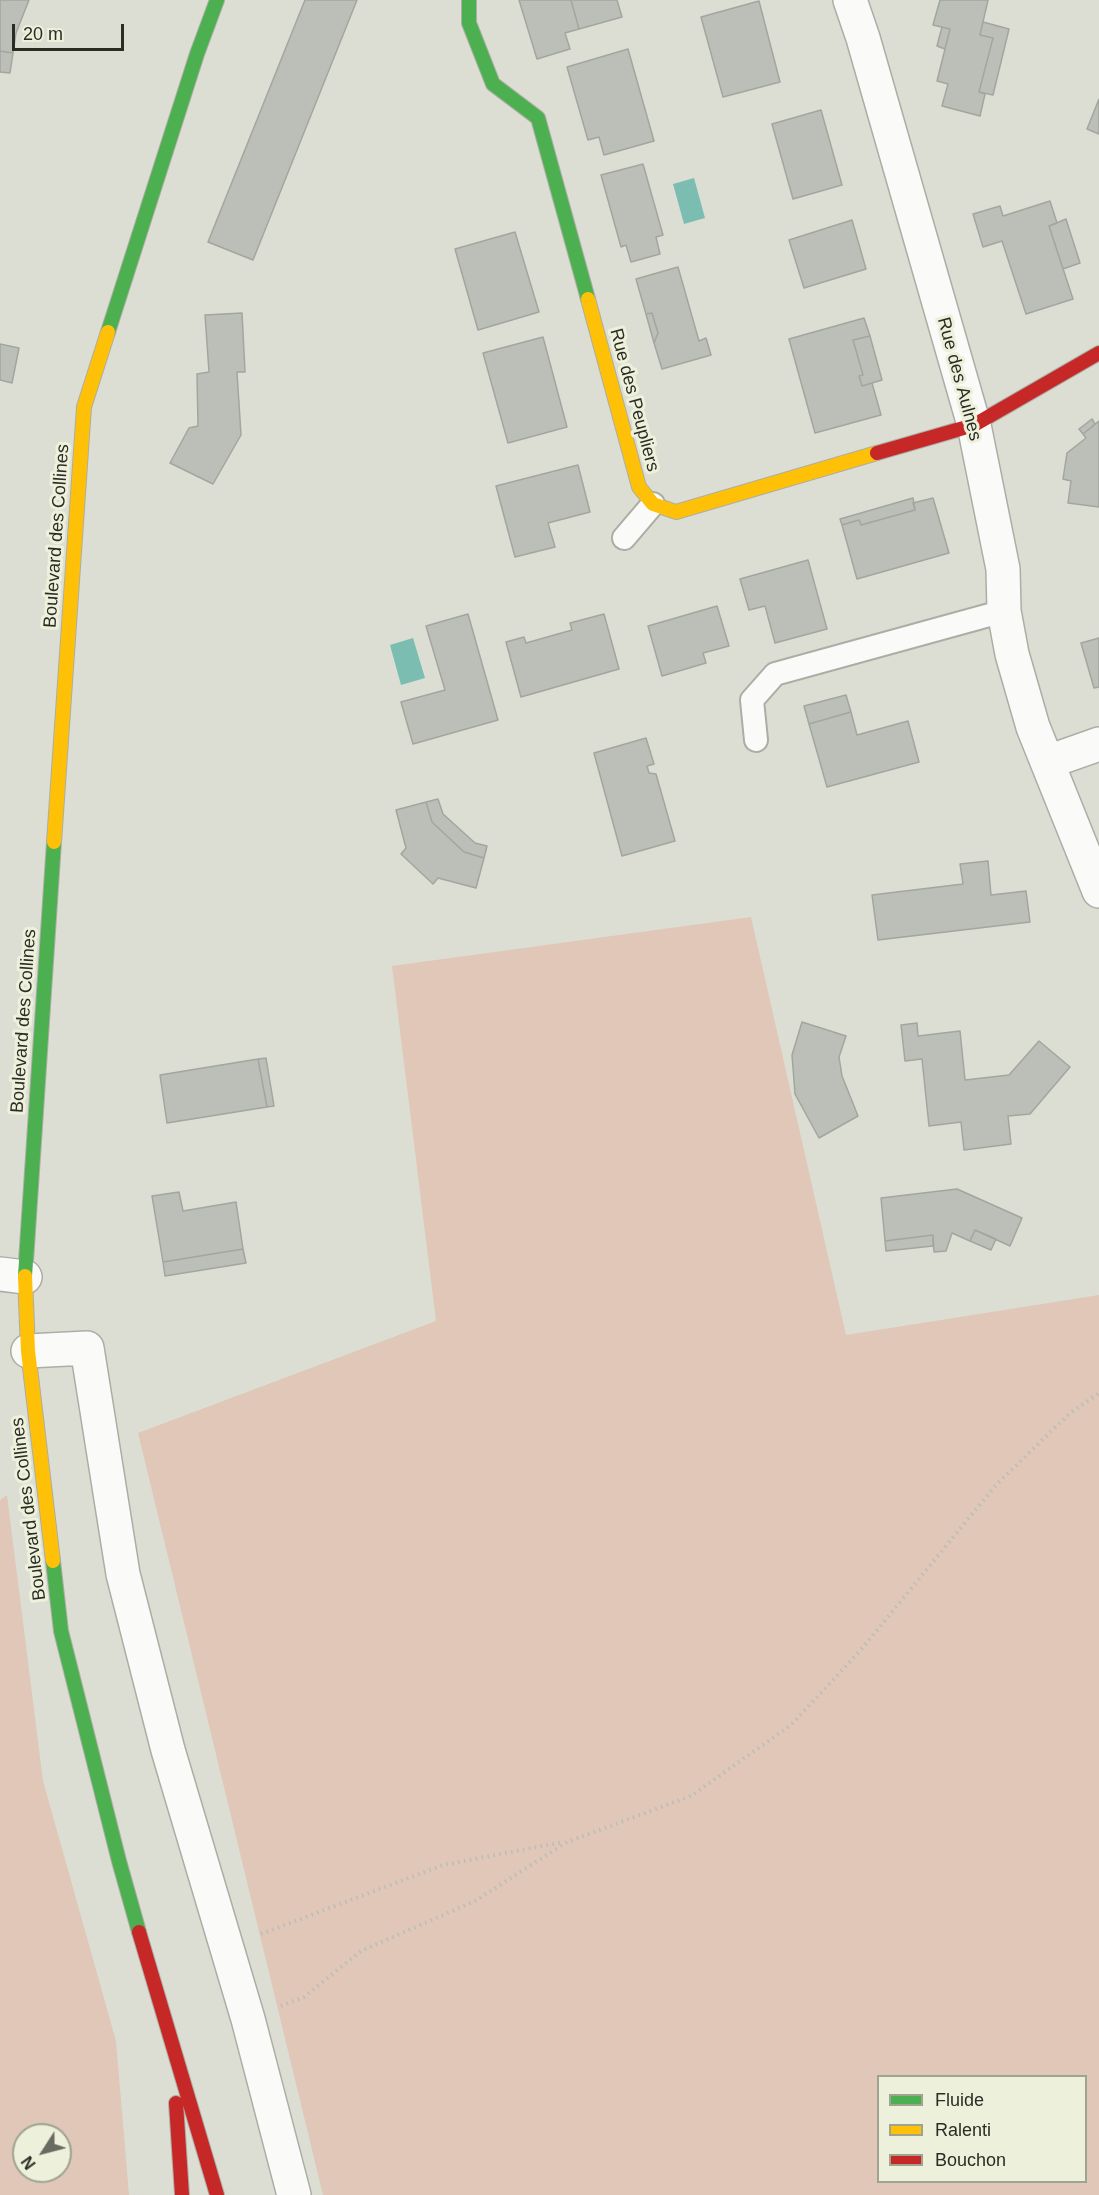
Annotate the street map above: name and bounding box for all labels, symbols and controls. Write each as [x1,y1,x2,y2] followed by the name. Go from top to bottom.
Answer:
[15,12,128,50] scale bar
[23,24,63,44] text: 20 m
[932,315,986,443] street label: Rue des Aulnes
[605,326,663,474] street label: Rue des Peupliers
[40,443,74,629] street label: Boulevard des Collines
[7,928,41,1114] street label: Boulevard des Collines
[7,1416,51,1602] street label: Boulevard des Collines
[877,2075,1087,2183] legend
[935,2090,984,2110] text: Fluide
[935,2120,991,2140] text: Ralenti
[12,2123,72,2183] north arrow
[935,2150,1006,2170] text: Bouchon
[18,2153,39,2172] text: N

